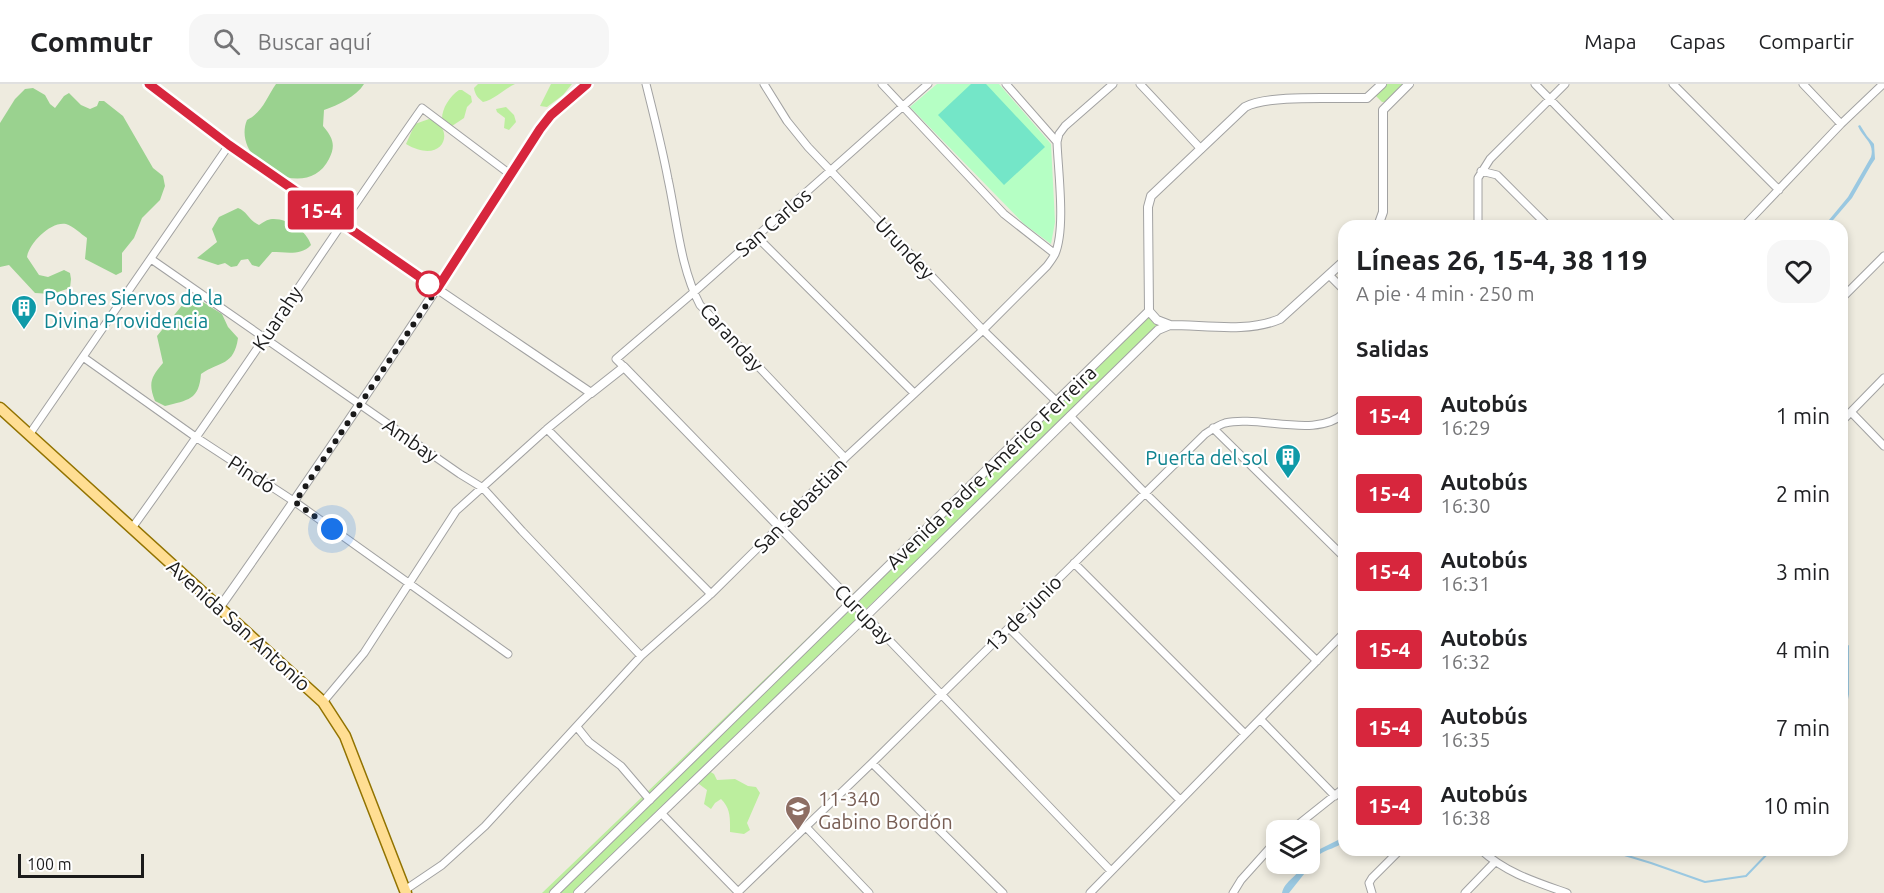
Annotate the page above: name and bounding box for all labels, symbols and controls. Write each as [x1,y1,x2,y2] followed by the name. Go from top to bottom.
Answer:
[189,14,609,68] search box
[210,25,243,58] icon: search
[30,26,153,57] text: Commutr
[258,29,371,54] text: Buscar aquí
[1584,29,1636,53] text: Mapa
[1669,29,1725,53] text: Capas
[1758,29,1854,53] text: Compartir
[731,183,815,261] street label: San Carlos
[279,190,363,230] line badge: 15-4
[300,198,342,222] text: 15-4
[871,212,940,284] street label: Urundey
[1767,240,1830,303] button: heart
[1356,244,1648,275] text: Líneas 26, 15-4, 38 119
[416,271,442,297] unlabelled marker
[247,281,307,354] street label: Kuarahy
[1356,282,1534,305] text: A pie · 4 min · 250 m
[44,286,223,332] place label: Pobres Siervos de la Divina Providencia
[9,293,39,331] building icon: Pobres Siervos de la Divina Providencia
[696,298,769,376] street label: Caranday
[1356,336,1429,361] text: Salidas
[881,360,1101,574] street label: Avenida Padre Américo Ferreira
[1440,391,1528,416] text: Autobús
[1368,403,1410,427] text: 15-4
[1776,403,1830,428] text: 1 min
[379,413,443,467] street label: Ambay
[1440,416,1490,439] text: 16:29
[1273,442,1303,480] building icon: Puerta del sol
[1145,446,1268,469] place label: Puerta del sol
[224,450,280,498] street label: Pindó
[749,453,851,557] street label: San Sebastian
[1440,469,1528,494] text: Autobús
[1368,481,1410,505] text: 15-4
[1776,481,1830,506] text: 2 min
[1440,494,1490,517] text: 16:30
[317,514,347,544] your location
[1440,547,1528,572] text: Autobús
[163,555,315,695] street label: Avenida San Antonio
[1368,559,1410,583] text: 15-4
[1776,559,1830,584] text: 3 min
[980,570,1066,656] street label: 13 de junio
[1440,572,1490,595] text: 16:31
[830,579,898,649] street label: Curupay
[1440,625,1528,650] text: Autobús
[1368,637,1410,661] text: 15-4
[1776,637,1830,662] text: 4 min
[1440,650,1490,673] text: 16:32
[1440,703,1528,728] text: Autobús
[1368,715,1410,739] text: 15-4
[1776,715,1830,740] text: 7 min
[1440,728,1490,751] text: 16:35
[1440,781,1528,806] text: Autobús
[818,787,953,833] place label: 11-340 Gabino Bordón
[1368,793,1410,817] text: 15-4
[1763,793,1830,818] text: 10 min
[783,794,813,832] school or university icon: 11-340 Gabino Bordón
[1440,806,1490,829] text: 16:38
[1266,820,1320,874] map controls
[1266,820,1320,874] button: layers
[18,851,144,878] scale bar
[27,855,72,873] text: 100 m

